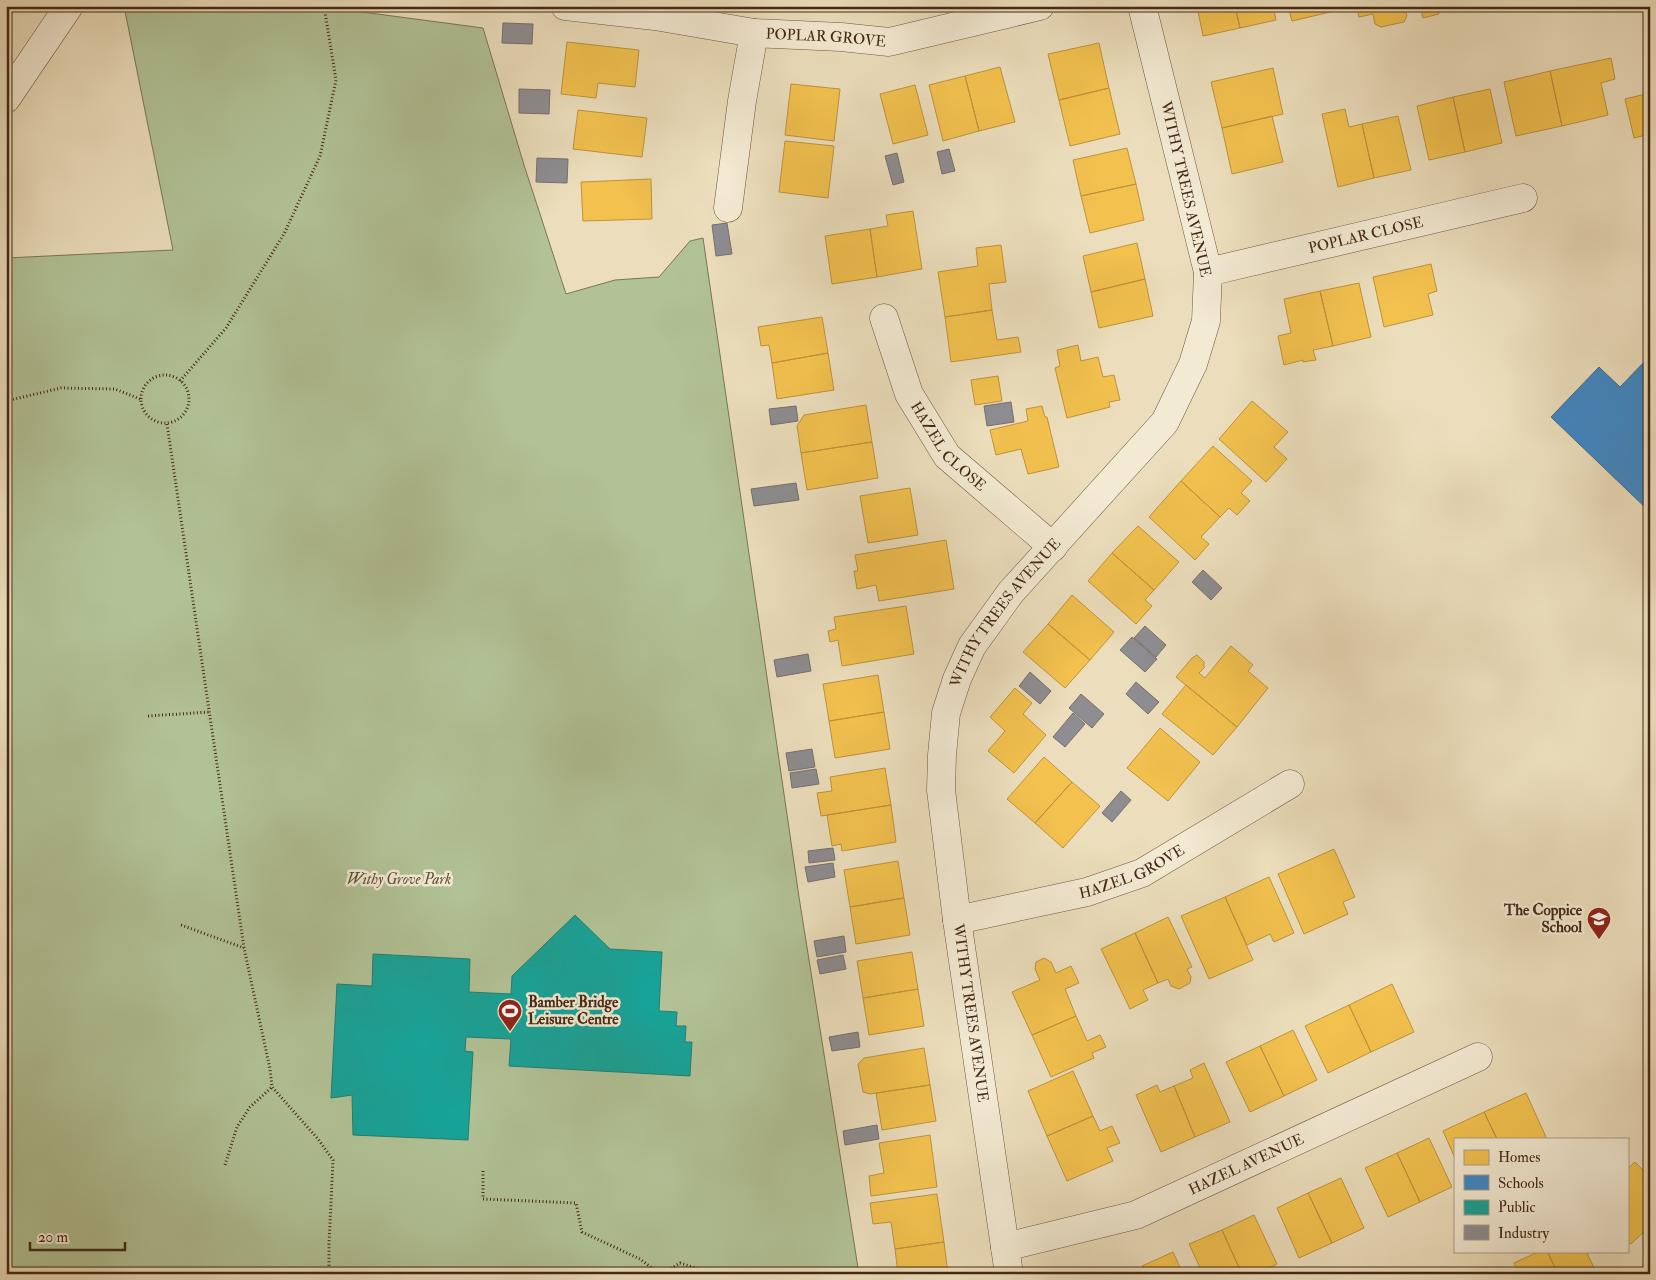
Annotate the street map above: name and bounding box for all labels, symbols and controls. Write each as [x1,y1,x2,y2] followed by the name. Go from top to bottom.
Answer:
[765,25,887,52] street label: POPLAR GROVE
[1156,98,1215,279] street label: WITHY TREES AVENUE
[1306,213,1425,258] street label: POPLAR CLOSE
[906,398,990,496] street label: HAZEL CLOSE
[946,534,1065,690] street label: WITHY TREES AVENUE
[1077,841,1188,903] street label: HAZEL GROVE
[347,870,451,889] park label: Withy Grove Park
[1503,901,1583,937] place label: The Coppice School
[1586,906,1612,940] school or university icon: The Coppice School
[948,922,992,1104] street label: WITHY TREES AVENUE
[528,993,619,1029] place label: Bamber Bridge Leisure Centre
[497,998,523,1032] sports icon: Bamber Bridge Leisure Centre
[1186,1130,1307,1199] street label: HAZEL AVENUE
[1454,1138,1628,1252] legend
[1498,1148,1540,1167] text: Homes
[1498,1174,1544,1193] text: Schools
[1498,1198,1536,1217] text: Public
[30,1220,125,1252] scale bar
[1498,1224,1549,1243] text: Industry
[38,1228,68,1247] text: 20 m

